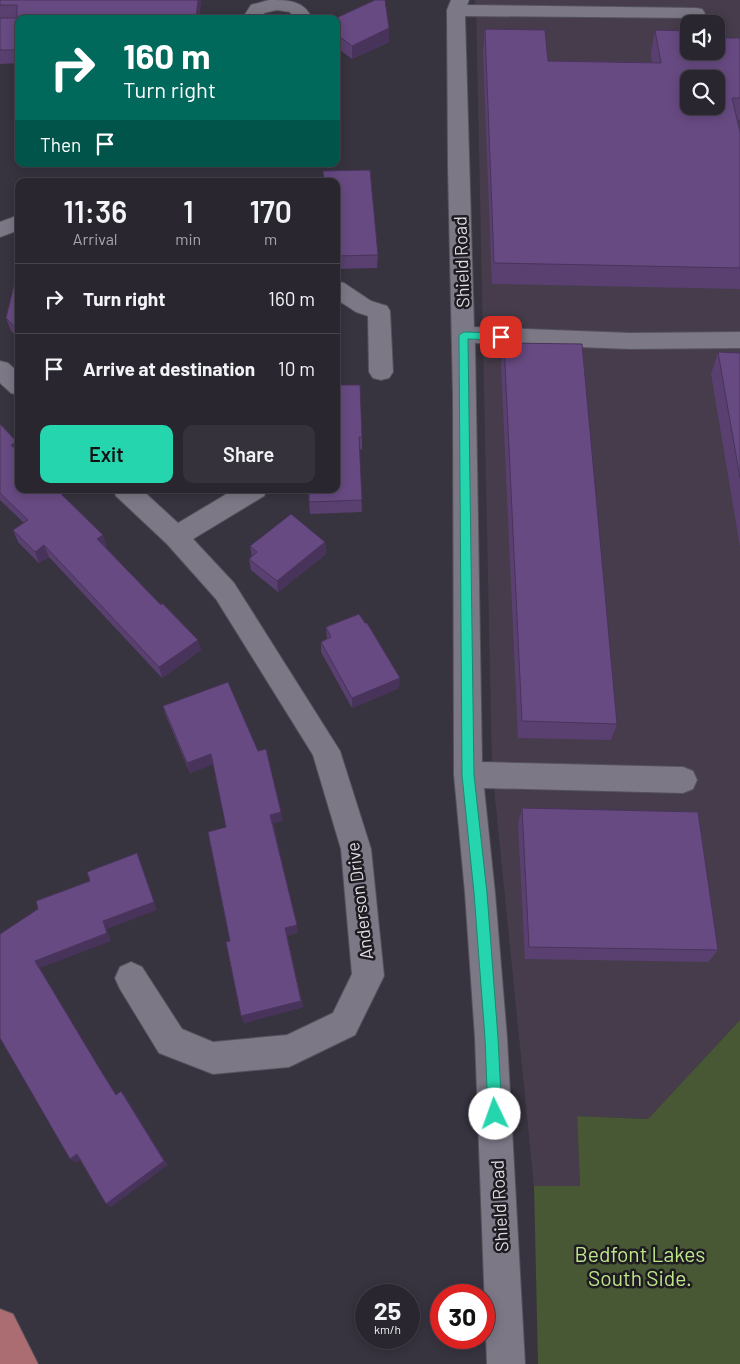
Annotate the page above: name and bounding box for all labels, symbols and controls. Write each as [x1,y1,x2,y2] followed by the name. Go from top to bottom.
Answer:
[680,15,725,115] map controls
[680,15,725,60] button: sound
[123,34,210,76] text: 160 m
[40,35,105,100] icon: right
[680,70,725,115] button: search
[123,76,216,102] text: Turn right
[91,130,119,158] icon: arrive
[40,133,81,156] text: Then
[63,193,127,229] text: 11:36
[183,193,194,229] text: 1
[249,193,292,229] text: 170
[448,216,474,308] street label: Shield Road
[73,229,118,248] text: Arrival
[175,229,201,248] text: min
[264,229,277,248] text: m
[40,285,68,313] icon: right
[83,287,165,310] text: Turn right
[268,287,315,310] text: 160 m
[480,316,522,358] pin
[487,323,515,351] icon: arrive
[40,355,68,383] icon: arrive
[83,357,255,380] text: Arrive at destination
[278,357,315,380] text: 10 m
[40,425,173,483] button: Exit
[183,425,315,483] button: Share
[341,841,377,961] street label: Anderson Drive
[468,1087,520,1139] position arrow
[486,1160,512,1252] street label: Shield Road
[575,1241,705,1290] park label: Bedfont Lakes South Side.
[430,1284,495,1349] speed limit sign: 30
[374,1295,401,1325] text: 25
[374,1322,401,1336] text: km/h

